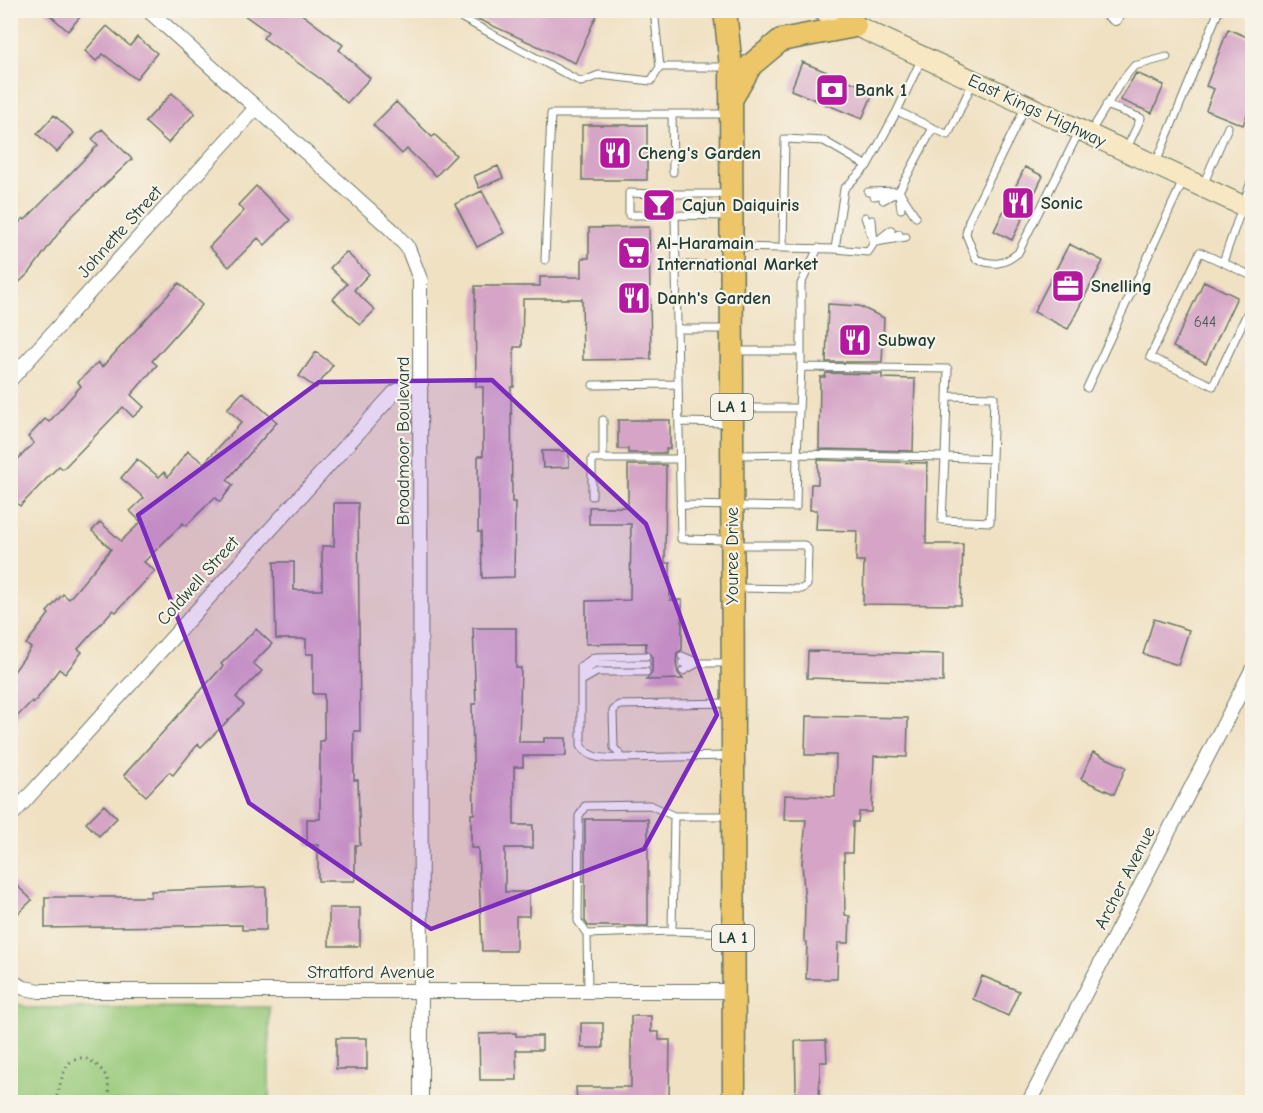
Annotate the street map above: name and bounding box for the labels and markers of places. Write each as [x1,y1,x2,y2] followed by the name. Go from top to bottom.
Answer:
[814,72,850,108] bank icon: Bank 1
[855,80,907,101] place label: Bank 1
[597,135,633,171] restaurant icon: Cheng's Garden
[638,143,761,164] place label: Cheng's Garden
[1000,185,1036,221] restaurant icon: Sonic
[641,187,677,223] bar icon: Cajun Daiquiris
[1041,193,1083,214] place label: Sonic
[682,195,799,216] place label: Cajun Daiquiris
[657,233,819,275] place label: Al-Haramain International Market
[616,235,652,271] supermarket icon: Al-Haramain International Market
[1050,268,1086,304] office icon: Snelling
[1091,276,1152,297] place label: Snelling
[616,280,652,316] restaurant icon: Danh's Garden
[657,288,771,309] place label: Danh's Garden
[837,322,873,358] restaurant icon: Subway
[878,330,936,351] place label: Subway

